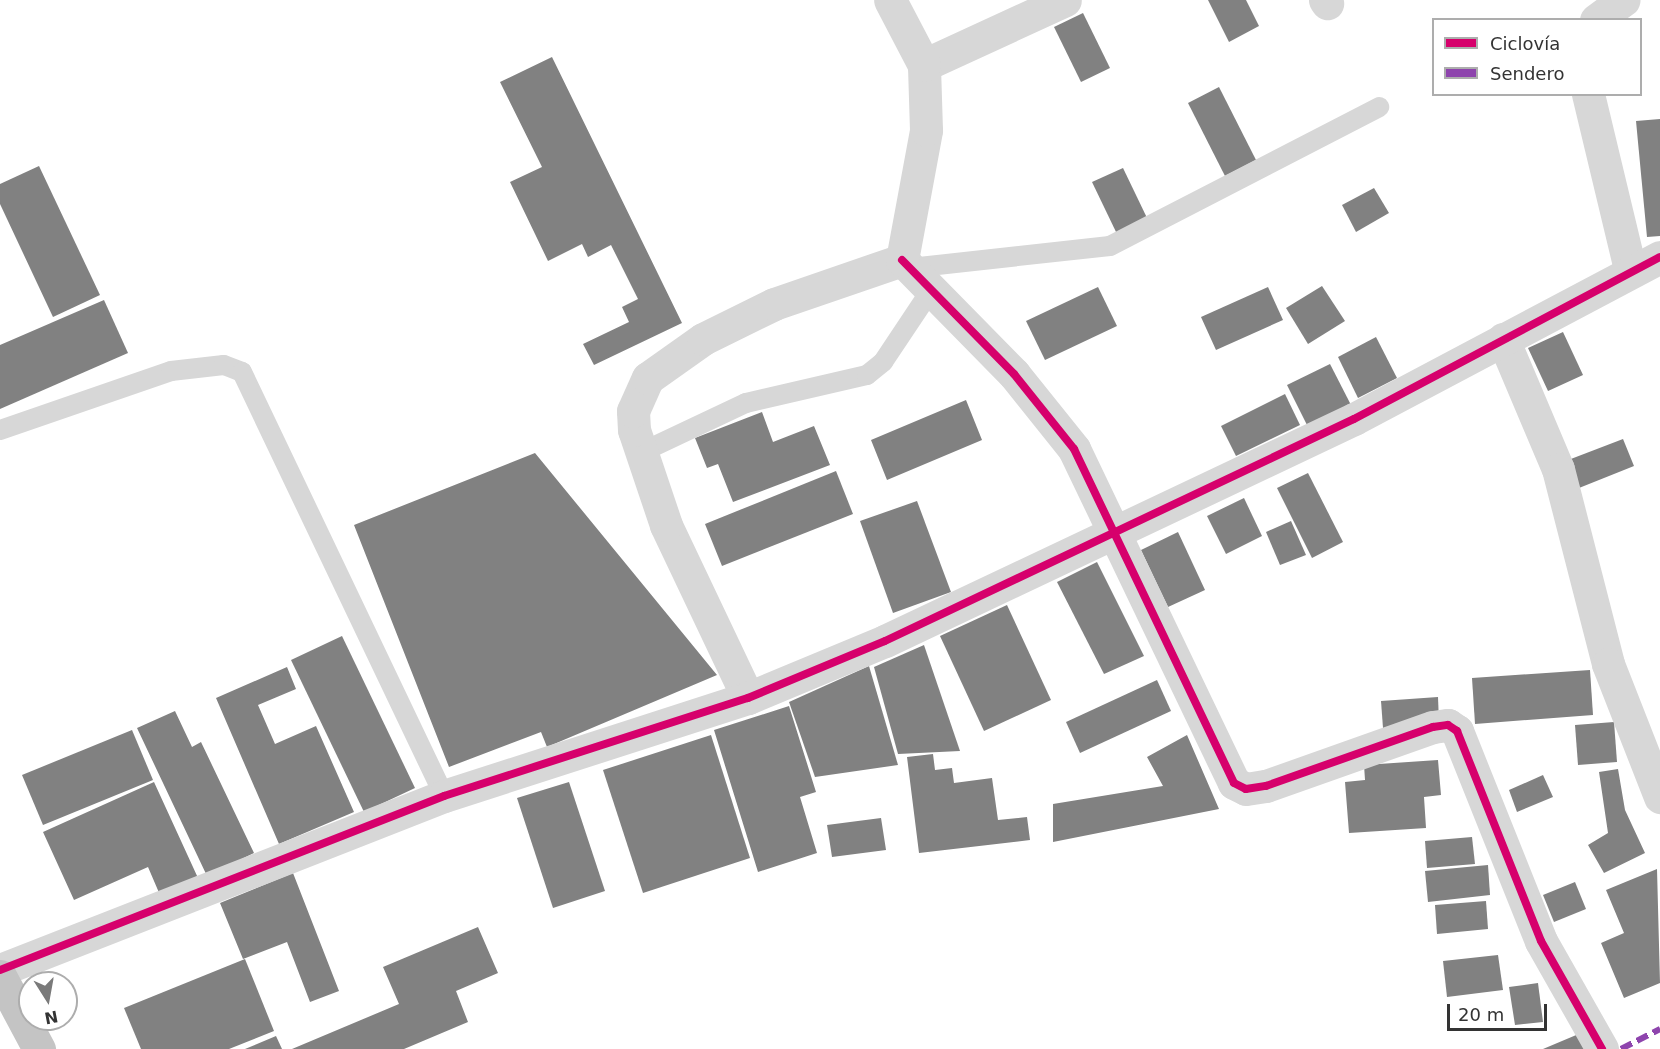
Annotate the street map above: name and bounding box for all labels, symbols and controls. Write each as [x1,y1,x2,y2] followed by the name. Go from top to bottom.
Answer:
[1432,18,1642,96] legend
[1490,33,1560,54] text: Ciclovía
[1490,63,1564,84] text: Sendero
[18,971,78,1031] north arrow
[1450,992,1550,1030] scale bar
[1458,1004,1504,1025] text: 20 m
[43,1007,60,1028] text: N

